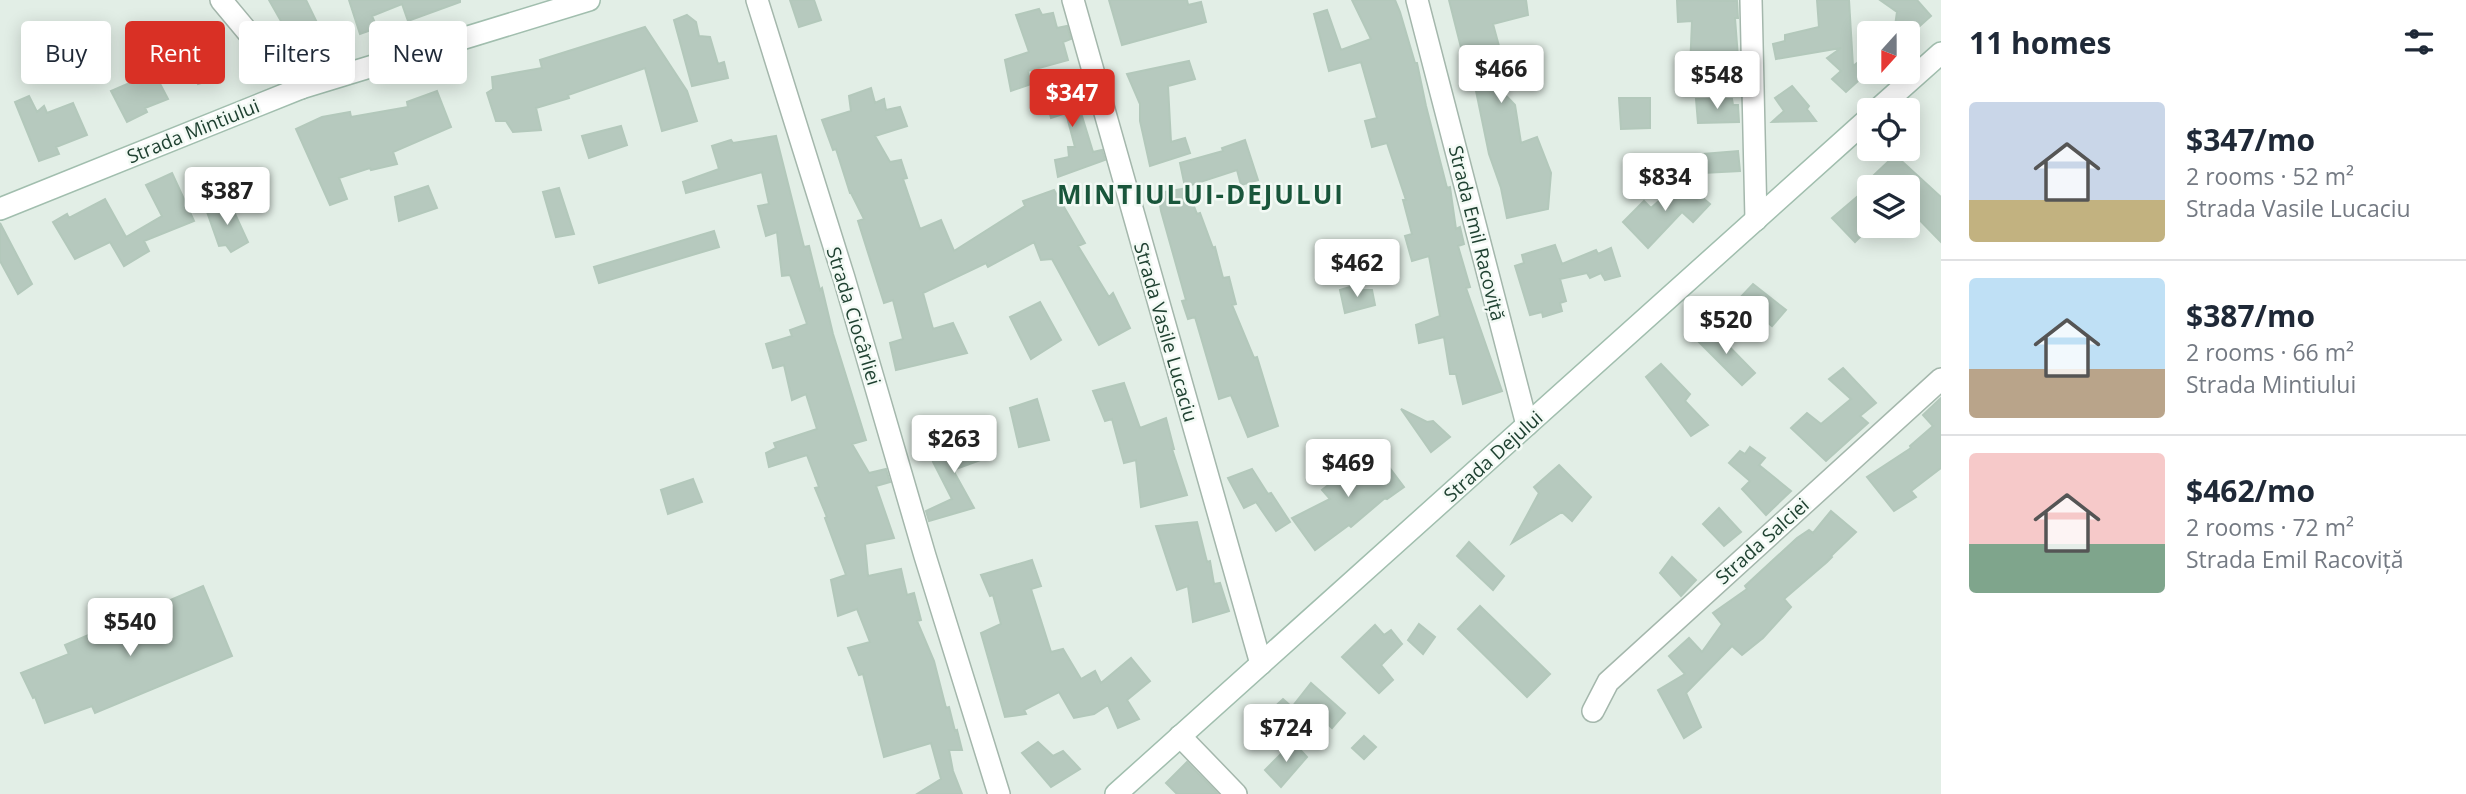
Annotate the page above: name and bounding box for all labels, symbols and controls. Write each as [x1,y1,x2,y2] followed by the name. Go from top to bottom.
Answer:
[21,21,111,84] chip: Buy
[125,21,225,84] chip: Rent
[239,21,355,84] chip: Filters
[369,21,467,84] chip: New
[1857,21,1920,84] north arrow
[1857,21,1920,238] map controls
[1969,22,2112,63] text: 11 homes
[2400,23,2438,61] icon: filters
[1460,46,1542,105] pin: $466
[1475,52,1527,84] text: $466
[1676,52,1758,111] pin: $548
[1691,58,1743,90] text: $548
[1031,69,1113,129] pin: $347
[1046,76,1098,108] text: $347
[123,93,263,169] street label: Strada Mintiului
[1857,98,1920,161] button: locate
[2186,119,2315,160] text: $347/mo
[2025,130,2109,214] icon: home
[1443,143,1511,323] street label: Strada Emil Racoviță
[1624,154,1706,213] pin: $834
[1639,160,1691,192] text: $834
[2186,160,2354,192] text: 2 rooms · 52 m²
[186,168,268,227] pin: $387
[201,174,253,206] text: $387
[1857,175,1920,238] button: layers
[1057,176,1345,212] district label: MINTIULUI-DEJULUI
[2186,192,2411,224] text: Strada Vasile Lucaciu
[1128,239,1204,425] street label: Strada Vasile Lucaciu
[1316,240,1398,299] pin: $462
[821,244,887,388] street label: Strada Ciocârliei
[1331,246,1383,278] text: $462
[2186,295,2315,336] text: $387/mo
[1685,296,1767,356] pin: $520
[1700,303,1752,335] text: $520
[2025,306,2109,390] icon: home
[2186,336,2354,368] text: 2 rooms · 66 m²
[2186,368,2356,400] text: Strada Mintiului
[1438,405,1548,507] street label: Strada Dejului
[913,416,995,475] pin: $263
[928,422,980,454] text: $263
[1307,440,1389,499] pin: $469
[1322,446,1374,478] text: $469
[2186,470,2315,511] text: $462/mo
[2025,481,2109,565] icon: home
[1710,492,1814,590] street label: Strada Salciei
[2186,511,2354,543] text: 2 rooms · 72 m²
[2186,543,2404,575] text: Strada Emil Racoviță
[89,598,171,658] pin: $540
[104,605,156,637] text: $540
[1245,704,1327,764] pin: $724
[1260,711,1312,743] text: $724

